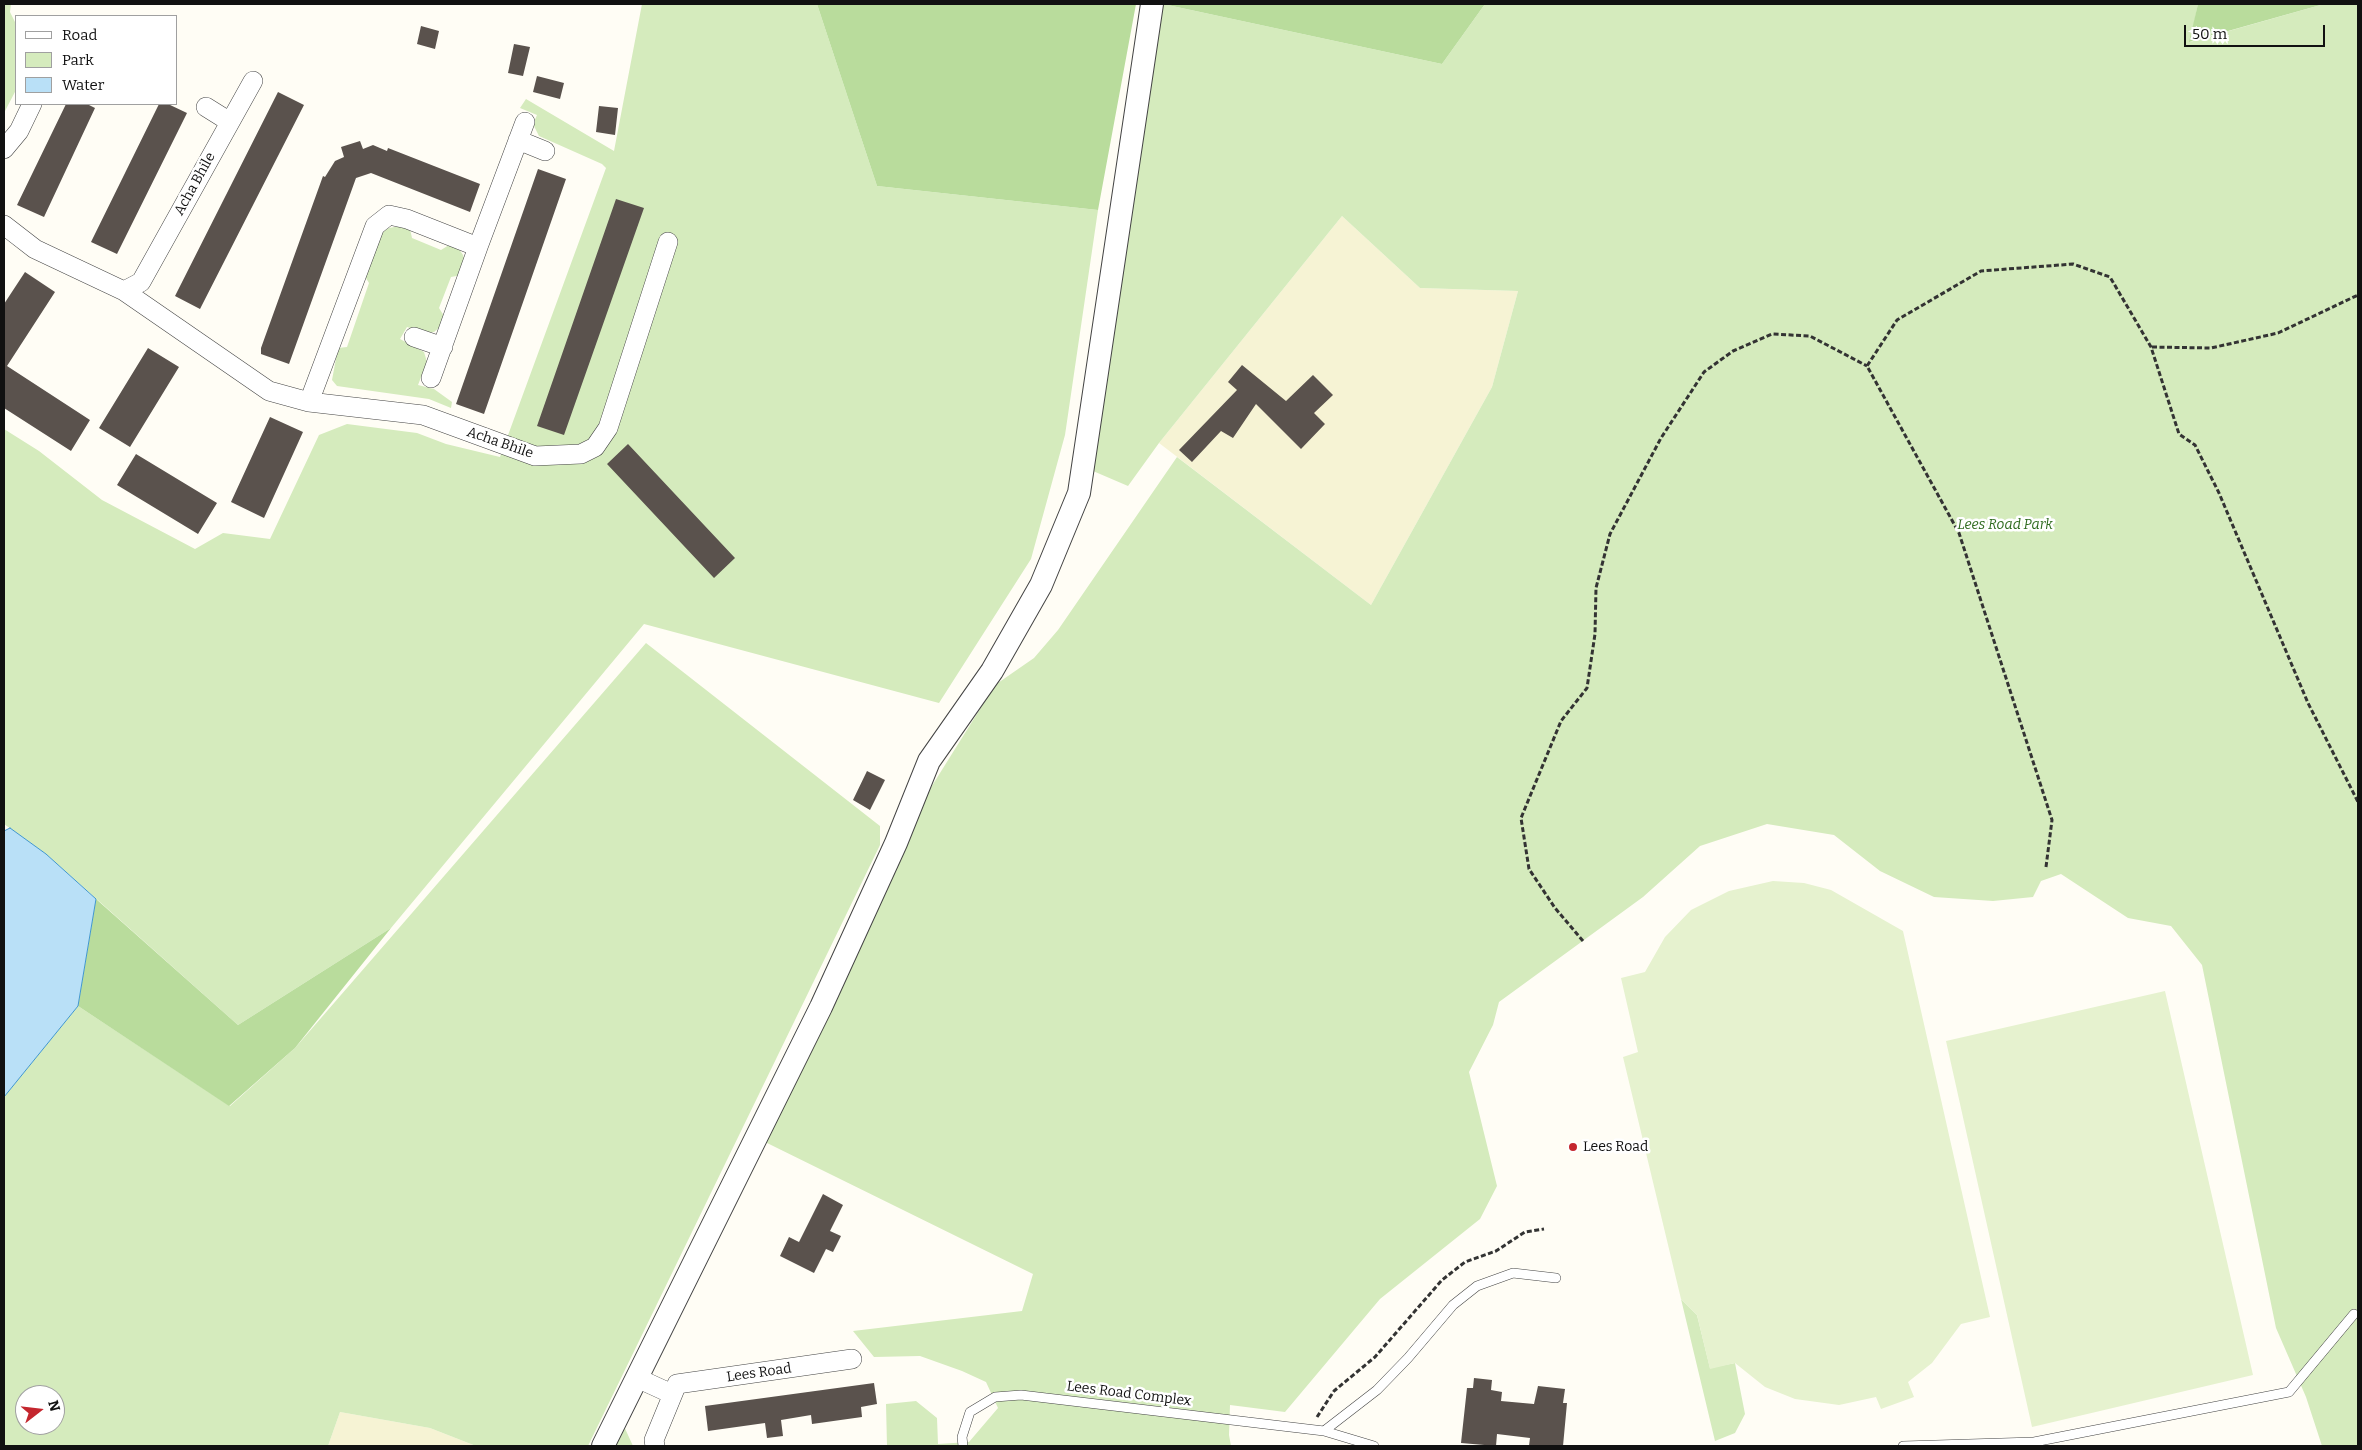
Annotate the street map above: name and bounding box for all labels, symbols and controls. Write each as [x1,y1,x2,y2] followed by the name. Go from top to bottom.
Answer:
[15,15,178,105] legend
[2187,15,2328,47] scale bar
[2192,25,2227,43] text: 50 m
[62,26,97,44] text: Road
[62,51,94,69] text: Park
[62,76,104,94] text: Water
[171,150,219,218] street label: Acha Bhile
[465,424,535,462] street label: Acha Bhile
[1957,517,2053,533] park label: Lees Road Park
[1583,1139,1648,1155] place label: Lees Road
[1567,1141,1579,1153] marker: Lees Road
[726,1360,792,1386] street label: Lees Road
[1066,1378,1192,1410] street label: Lees Road Complex
[15,1385,65,1435] north arrow
[44,1398,64,1414] text: N

